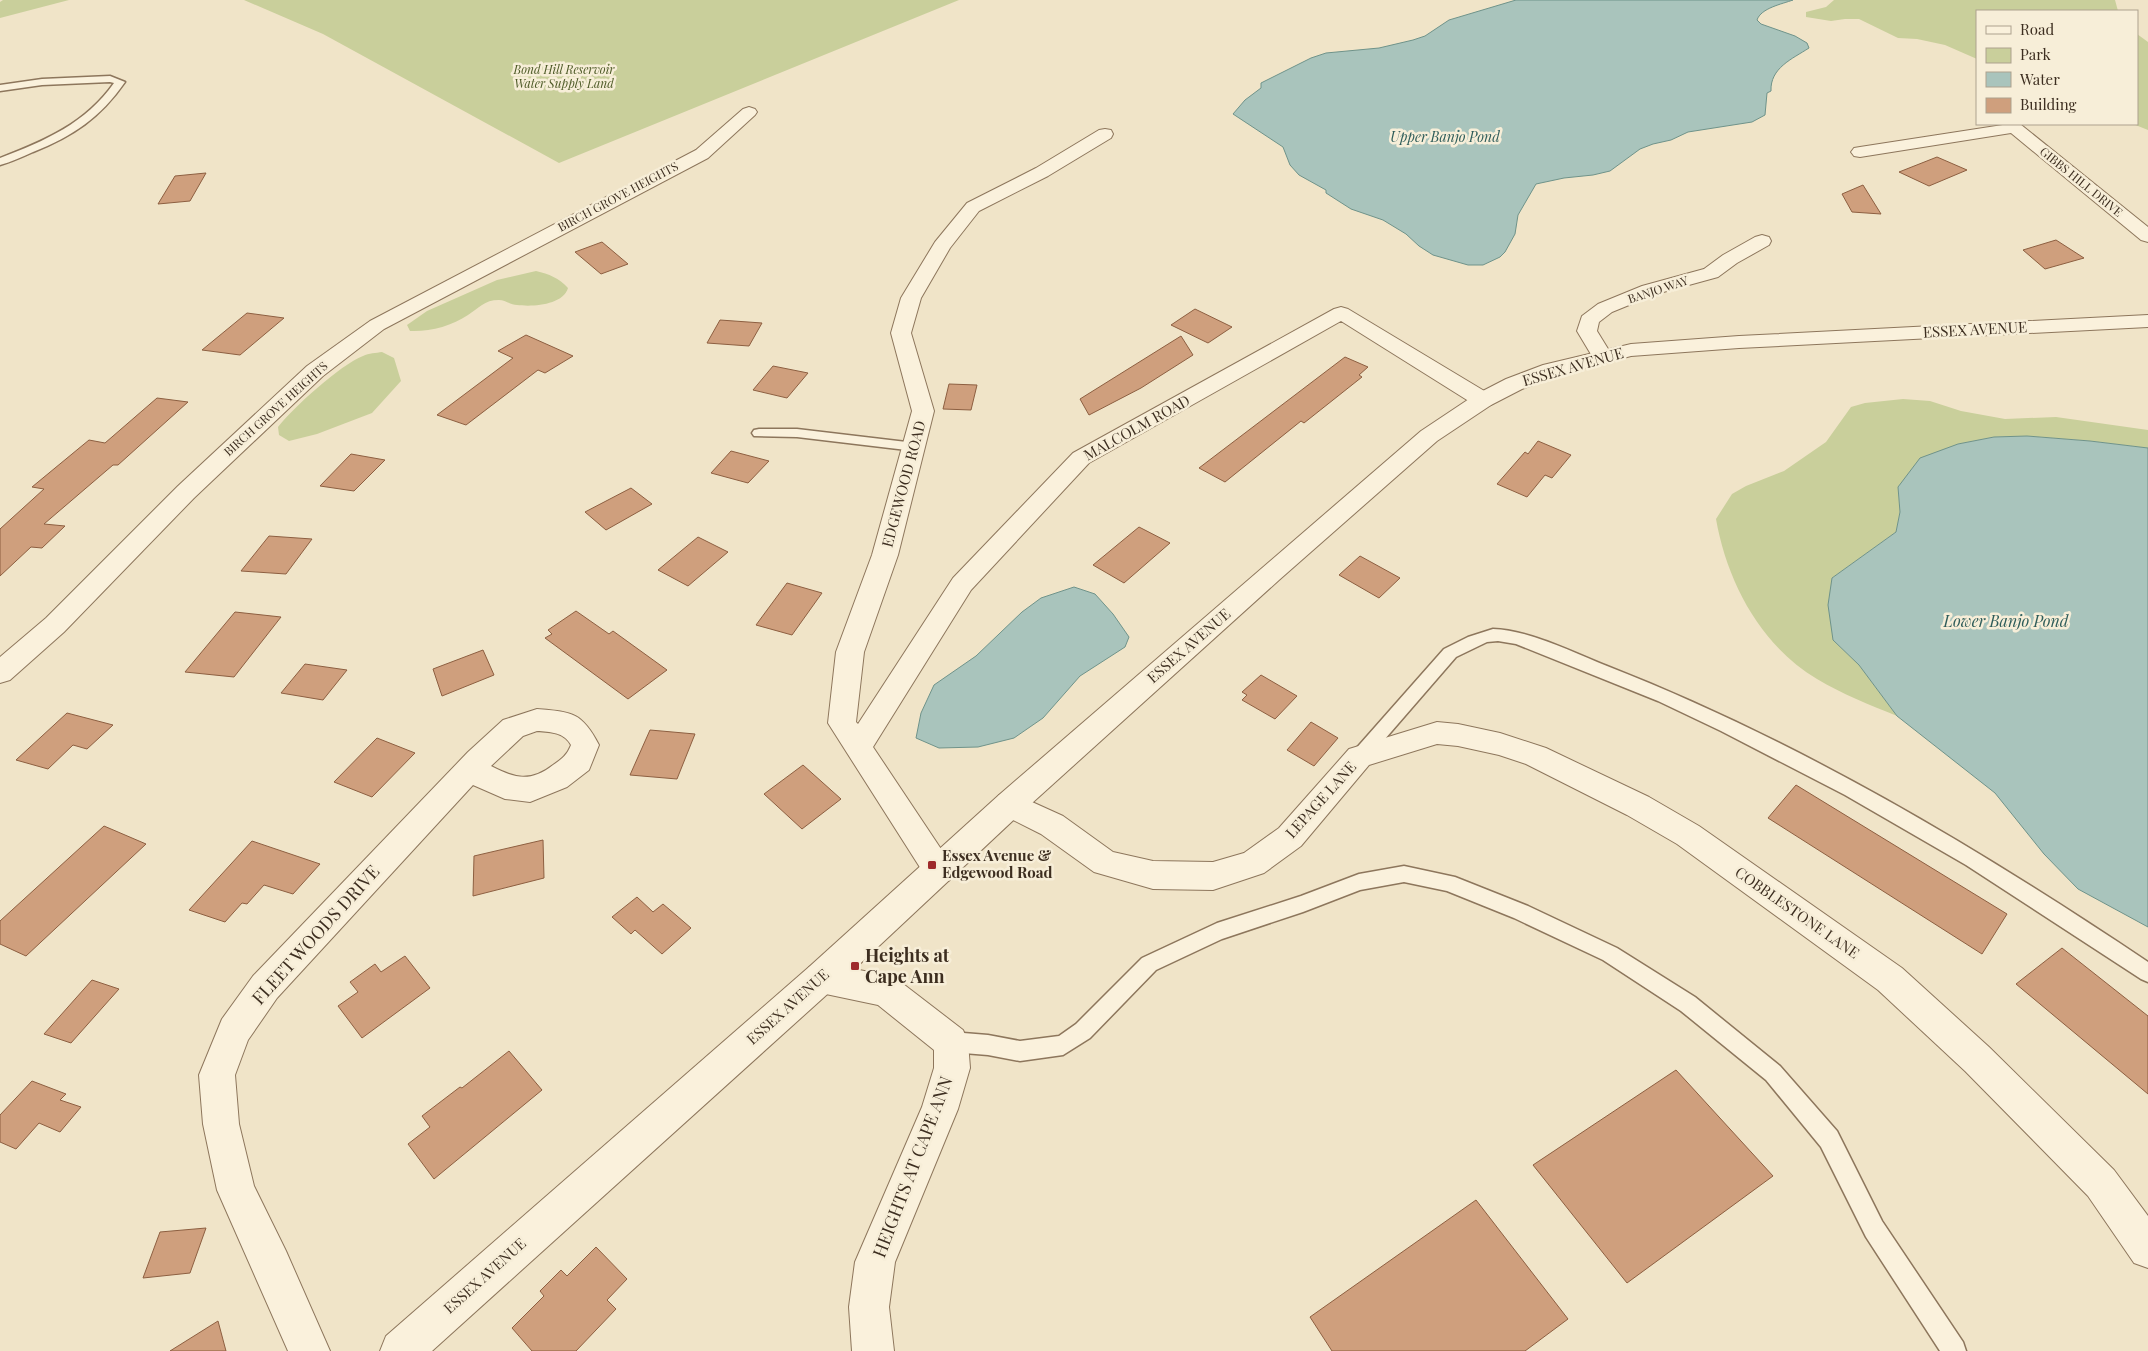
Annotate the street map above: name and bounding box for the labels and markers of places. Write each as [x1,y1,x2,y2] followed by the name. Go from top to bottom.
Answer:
[942,845,1053,882] place label: Essex Avenue & Edgewood Road
[926,859,938,871] marker: Essex Avenue & Edgewood Road
[865,943,950,988] place label: Heights at Cape Ann
[849,960,861,972] marker: Heights at Cape Ann

